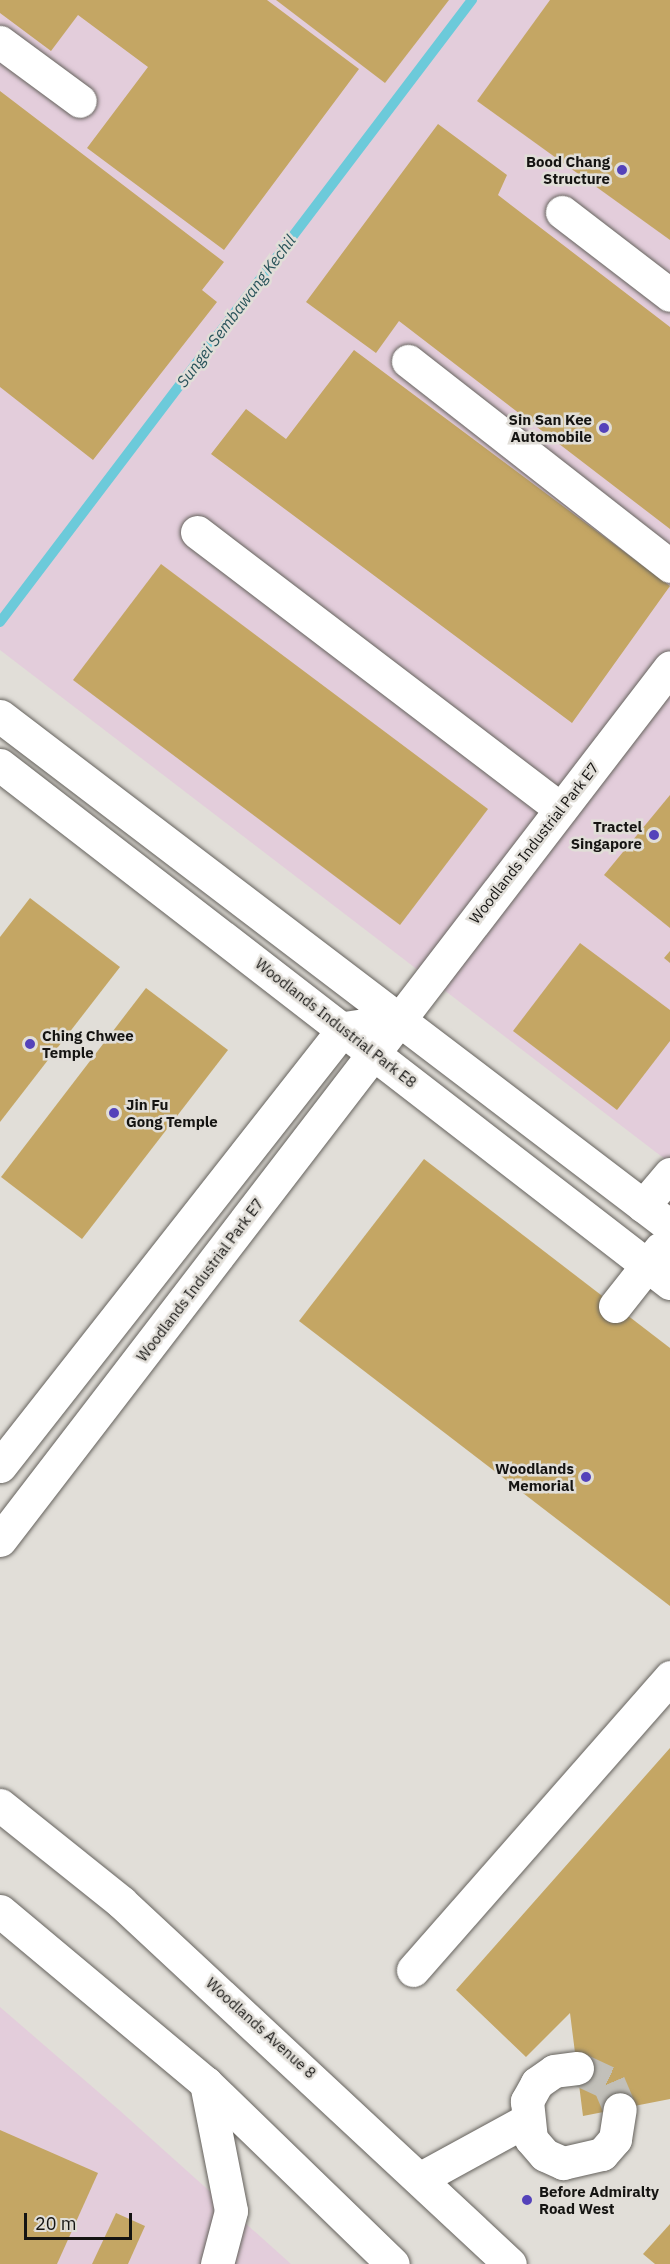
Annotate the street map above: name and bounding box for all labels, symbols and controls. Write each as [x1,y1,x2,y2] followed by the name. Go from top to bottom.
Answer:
[526,152,610,187] place label: Bood Chang Structure
[615,163,629,177] marker: Bood Chang Structure
[173,231,299,391] water label: Sungei Sembawang Kechil
[509,410,592,445] place label: Sin San Kee Automobile
[597,421,611,435] marker: Sin San Kee Automobile
[465,759,603,927] street label: Woodlands Industrial Park E7
[571,817,642,852] place label: Tractel Singapore
[647,828,661,842] marker: Tractel Singapore
[252,954,420,1092] street label: Woodlands Industrial Park E8
[42,1026,134,1061] place label: Ching Chwee Temple
[23,1037,37,1051] marker: Ching Chwee Temple
[126,1095,218,1130] place label: Jin Fu Gong Temple
[107,1106,121,1120] marker: Jin Fu Gong Temple
[133,1195,267,1365] street label: Woodlands Industrial Park E7
[495,1459,574,1494] place label: Woodlands Memorial
[579,1470,593,1484] marker: Woodlands Memorial
[202,1974,320,2082] street label: Woodlands Avenue 8
[539,2182,659,2217] place label: Before Admiralty Road West
[520,2193,534,2207] marker: Before Admiralty Road West
[27,2201,135,2239] scale bar
[35,2212,77,2235] text: 20 m

